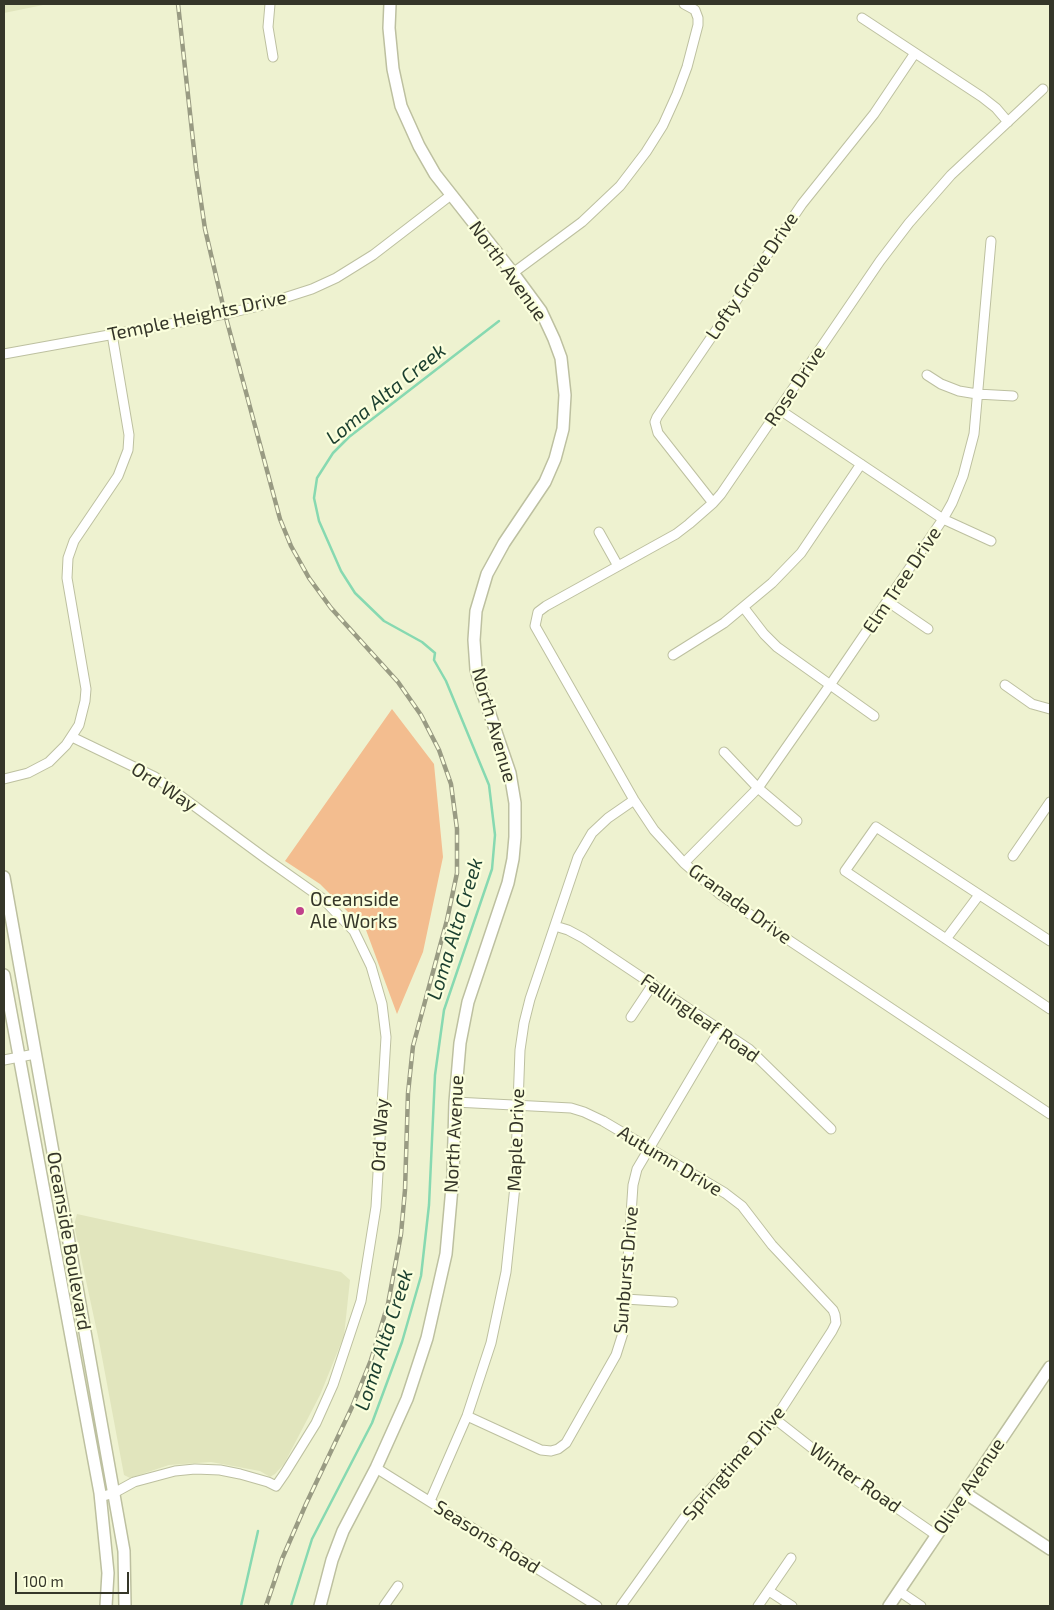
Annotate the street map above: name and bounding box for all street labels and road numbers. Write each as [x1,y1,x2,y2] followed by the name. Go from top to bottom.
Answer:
[701,208,803,344] street label: Lofty Grove Drive
[464,217,552,325] street label: North Avenue
[105,286,289,346] street label: Temple Heights Drive
[760,342,830,430] street label: Rose Drive
[858,522,946,638] street label: Elm Tree Drive
[467,665,521,785] street label: North Avenue
[127,757,201,817] street label: Ord Way
[684,859,796,949] street label: Granada Drive
[636,969,764,1067] street label: Fallingleaf Road
[440,1074,468,1194] street label: North Avenue
[503,1088,529,1192] street label: Maple Drive
[367,1098,393,1172] street label: Ord Way
[614,1121,726,1201] street label: Autumn Drive
[42,1150,96,1332] street label: Oceanside Boulevard
[609,1205,643,1335] street label: Sunburst Drive
[678,1401,790,1525] street label: Springtime Drive
[928,1434,1010,1538] street label: Olive Avenue
[805,1438,905,1518] street label: Winter Road
[430,1495,544,1579] street label: Seasons Road

